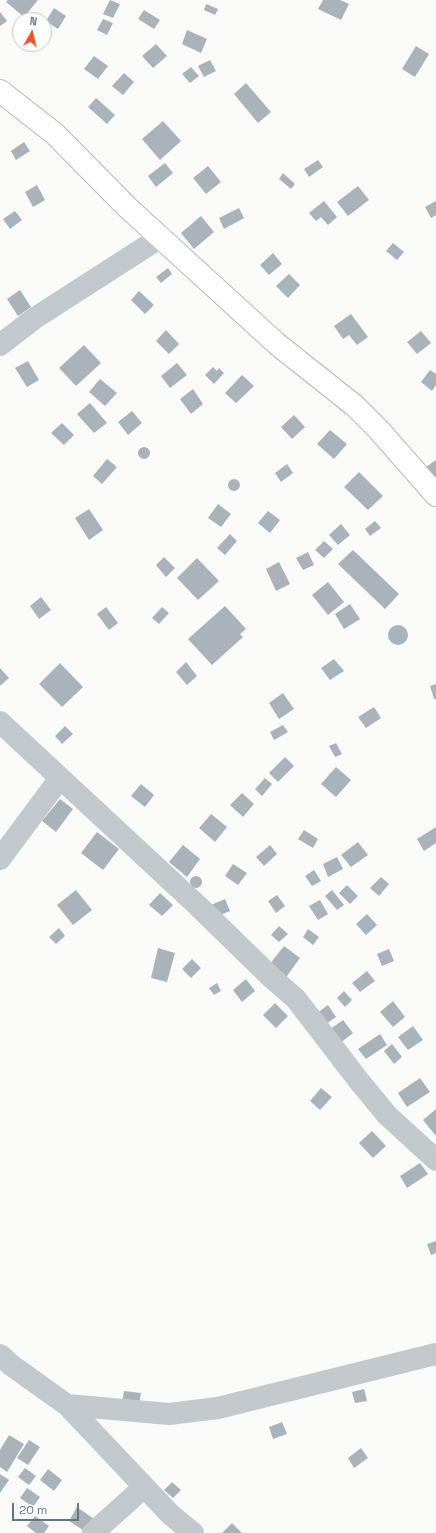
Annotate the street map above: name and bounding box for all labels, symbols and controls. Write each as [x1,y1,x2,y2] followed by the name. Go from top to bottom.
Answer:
[12,12,52,52] north arrow
[29,14,38,29] text: N
[14,1495,81,1521] scale bar
[19,1502,47,1518] text: 20 m

